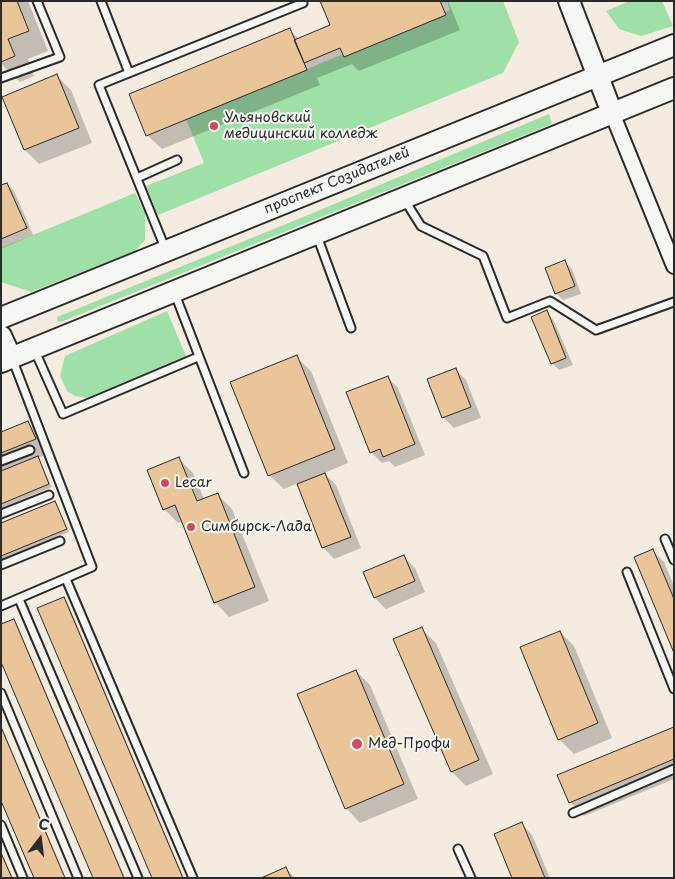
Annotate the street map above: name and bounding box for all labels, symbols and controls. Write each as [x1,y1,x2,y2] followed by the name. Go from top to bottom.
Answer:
[224,110,377,142] place label: Ульяновский медицинский колледж
[208,120,220,132] marker: Ульяновский медицинский колледж
[262,144,412,218] street label: проспект Созидателей
[175,475,212,491] place label: Lecar
[159,477,171,489] marker: Lecar
[201,519,312,535] place label: Симбирск-Лада
[185,521,197,533] marker: Симбирск-Лада
[368,736,450,752] place label: Мед-Профи
[350,737,364,751] marker: Мед-Профи
[36,813,52,836] text: С
[15,814,65,864] north arrow

